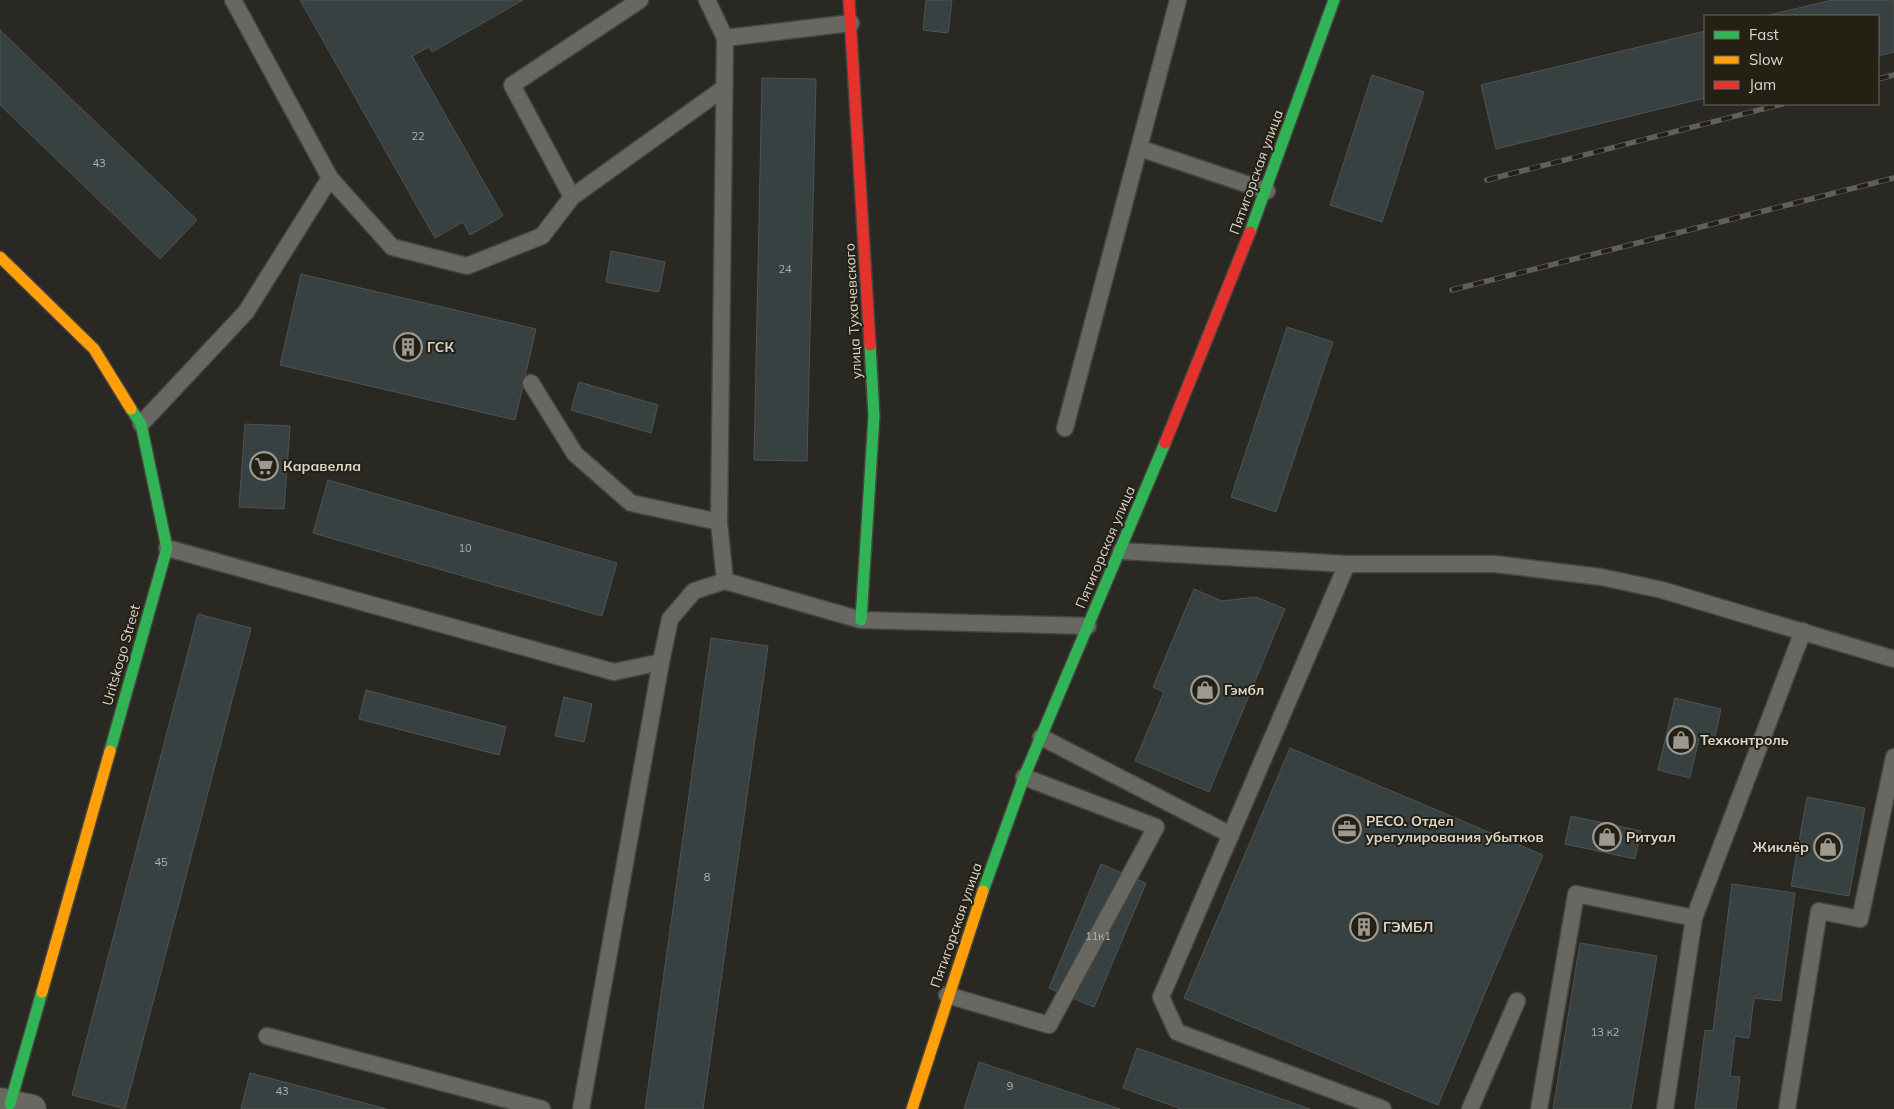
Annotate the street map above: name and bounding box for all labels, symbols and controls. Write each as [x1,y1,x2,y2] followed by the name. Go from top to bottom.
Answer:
[1704,15,1879,105] legend
[1749,25,1779,44] text: Fast
[1749,50,1783,69] text: Slow
[1749,75,1776,94] text: Jam
[1225,107,1287,237] street label: Пятигорская улица
[411,129,425,143] house number: 22
[92,156,106,170] house number: 43
[840,243,866,379] street label: улица Тухачевского
[778,262,792,276] house number: 24
[393,332,423,362] building icon: ГСК
[427,338,454,356] place label: ГСК
[249,451,279,481] supermarket icon: Каравелла
[283,457,361,475] place label: Каравелла
[1071,483,1139,611] street label: Пятигорская улица
[458,541,472,555] house number: 10
[98,602,144,708] street label: Uritskogo Street
[1190,675,1220,705] shop icon: Гэмбл
[1224,681,1264,699] place label: Гэмбл
[1666,725,1696,755] shop icon: Техконтроль
[1700,731,1789,749] place label: Техконтроль
[1366,812,1544,846] place label: РЕСО. Отдел урегулирования убытков
[1332,814,1362,844] office icon: РЕСО. Отдел урегулирования убытков
[1592,822,1622,852] shop icon: Ритуал
[1626,828,1676,846] place label: Ритуал
[1813,832,1843,862] shop icon: Жиклёр
[1753,838,1809,856] place label: Жиклёр
[154,855,168,869] house number: 45
[926,860,986,990] street label: Пятигорская улица
[704,870,711,884] house number: 8
[1349,912,1379,942] building icon: ГЭМБЛ
[1383,918,1433,936] place label: ГЭМБЛ
[1085,929,1111,943] house number: 11к1
[1591,1025,1620,1039] house number: 13 к2
[1007,1079,1013,1093] house number: 9
[275,1084,289,1098] house number: 43

